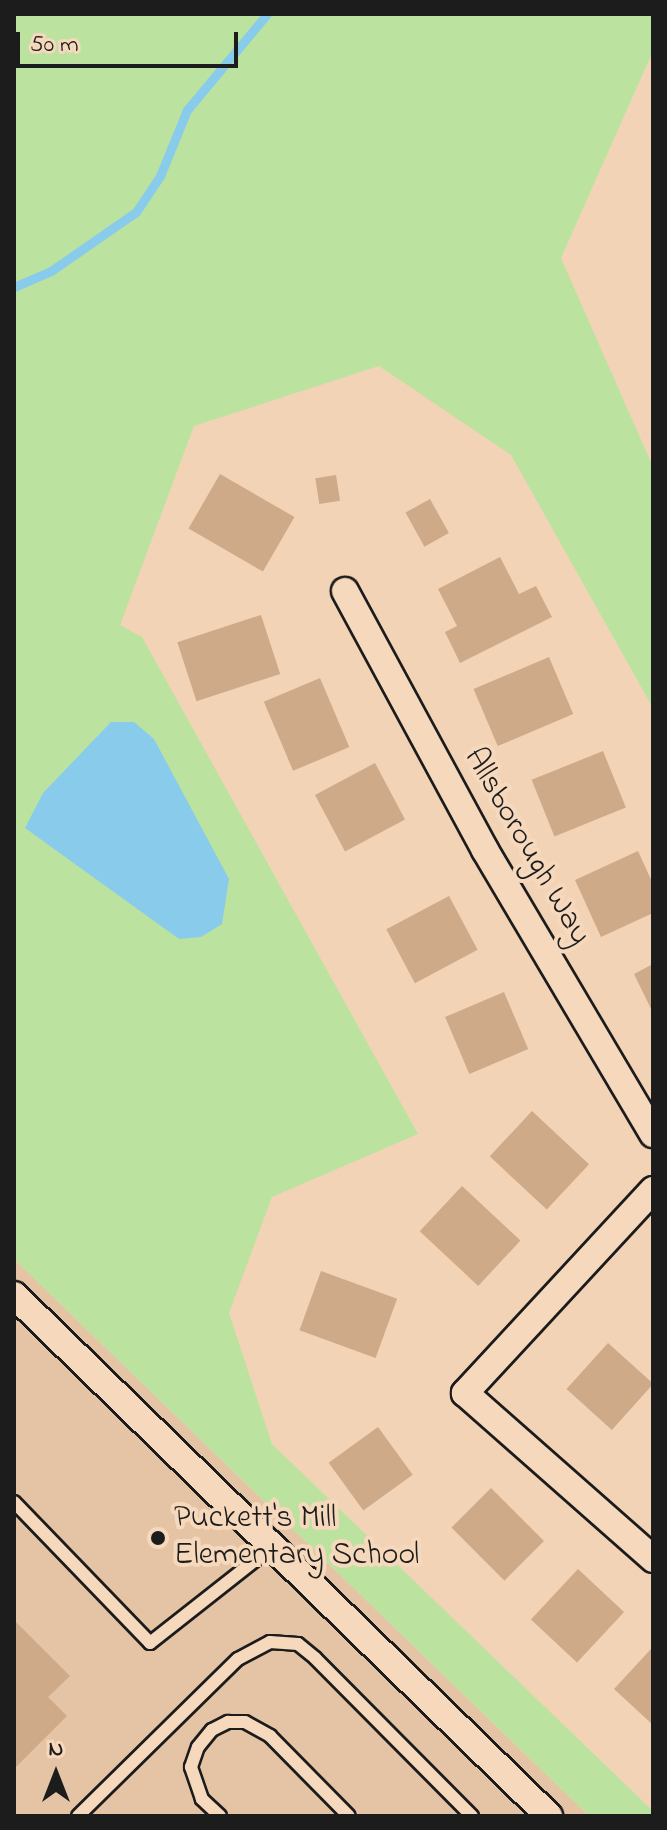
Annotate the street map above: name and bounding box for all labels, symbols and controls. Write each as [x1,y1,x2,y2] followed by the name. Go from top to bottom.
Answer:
[20,16,242,66] scale bar
[30,28,79,63] text: 50 m
[454,742,598,952] street label: Allsborough Way
[174,1501,419,1576] place label: Puckett's Mill Elementary School
[149,1529,167,1547] marker: Puckett's Mill Elementary School
[16,1734,96,1814] north arrow
[49,1734,63,1766] text: N

